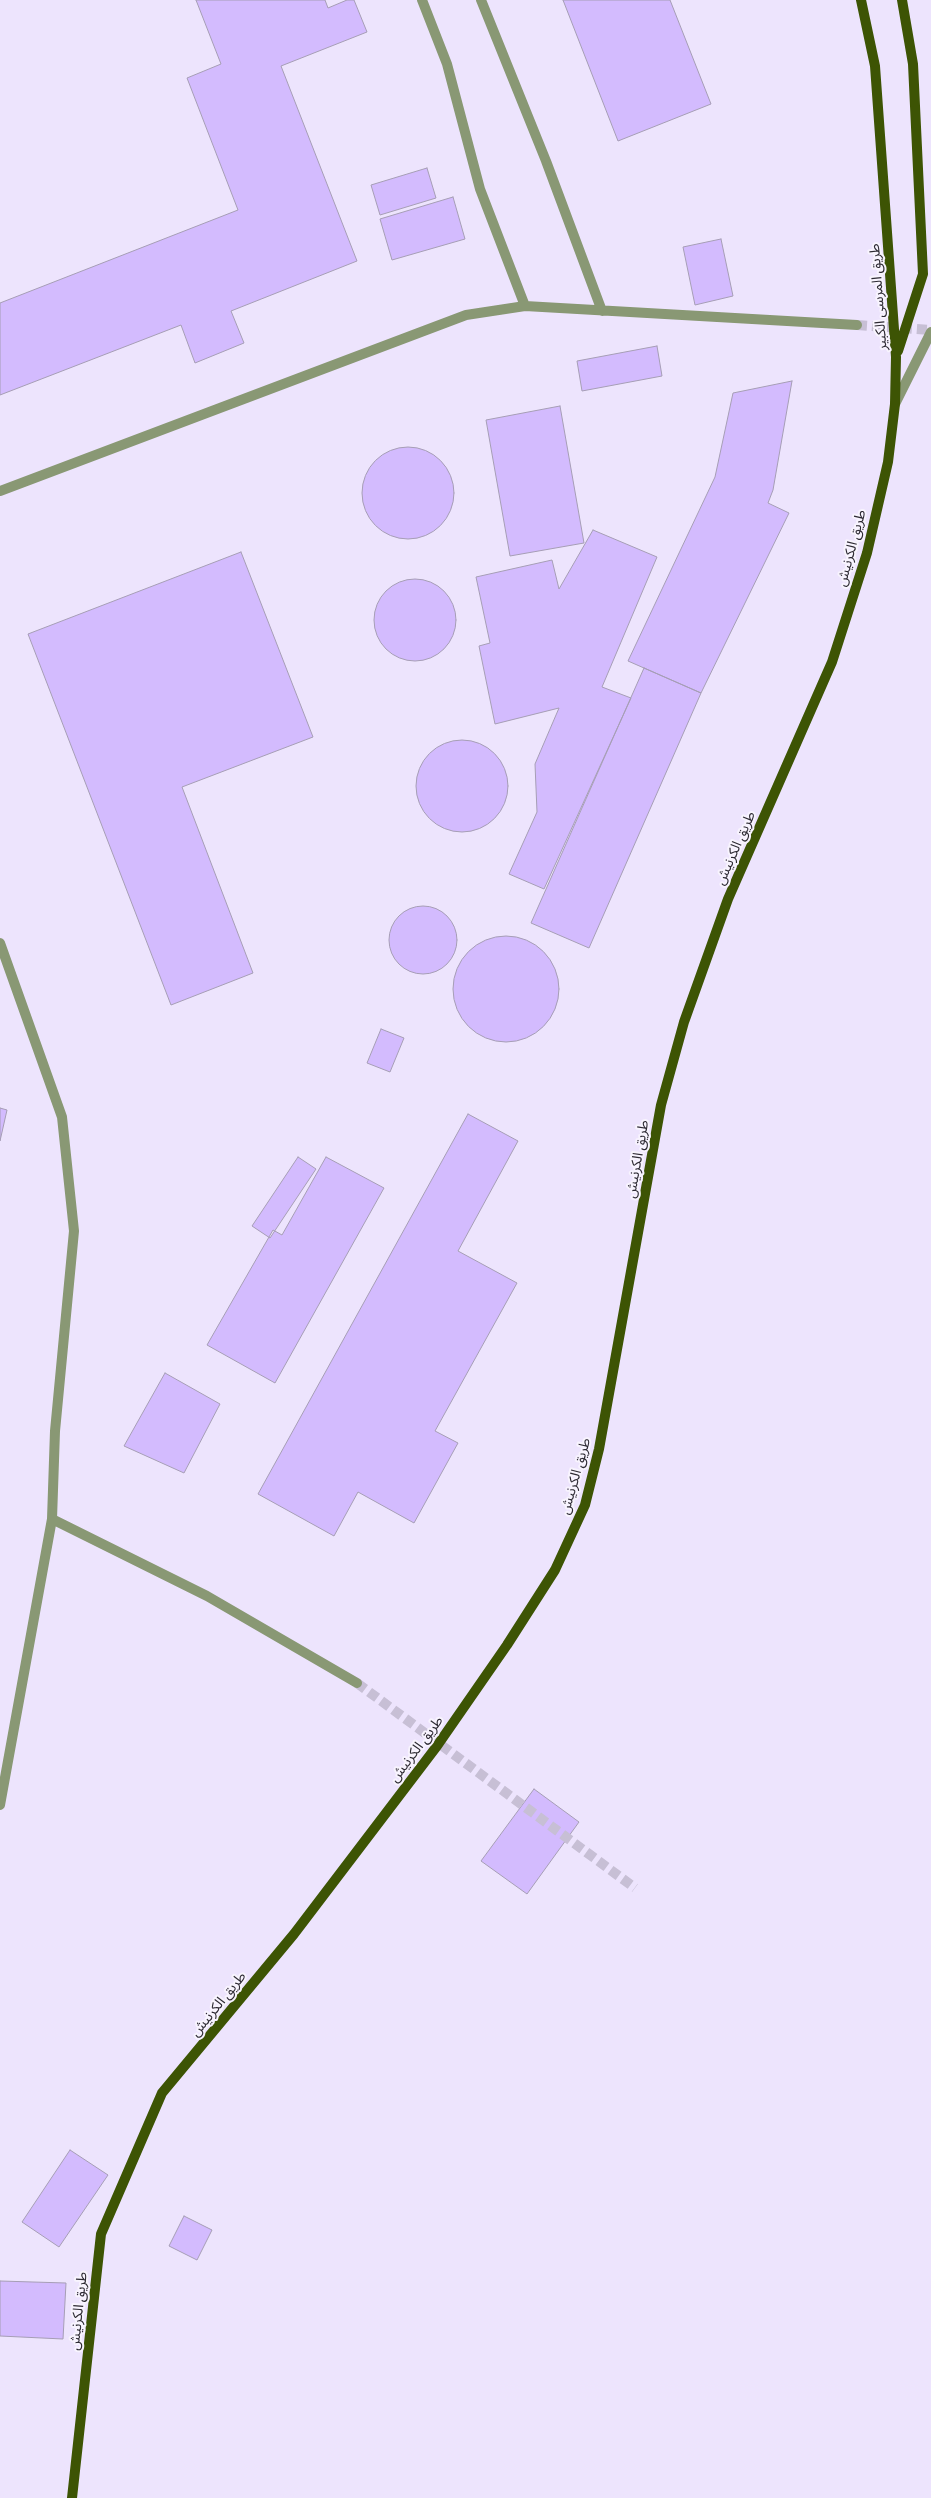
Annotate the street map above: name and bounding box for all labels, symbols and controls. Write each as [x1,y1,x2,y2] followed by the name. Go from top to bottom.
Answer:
[866,243,890,351] street label: طريق المرسى الكبير
[833,508,869,588] street label: طريق الكرنيش
[711,809,759,887] street label: طريق الكرنيش
[622,1119,652,1199] street label: طريق الكرنيش
[556,1436,594,1516] street label: طريق الكرنيش
[386,1712,446,1786] street label: طريق الكرنيش
[187,1968,249,2040] street label: طريق الكرنيش
[66,2271,90,2351] street label: طريق الكرنيش

